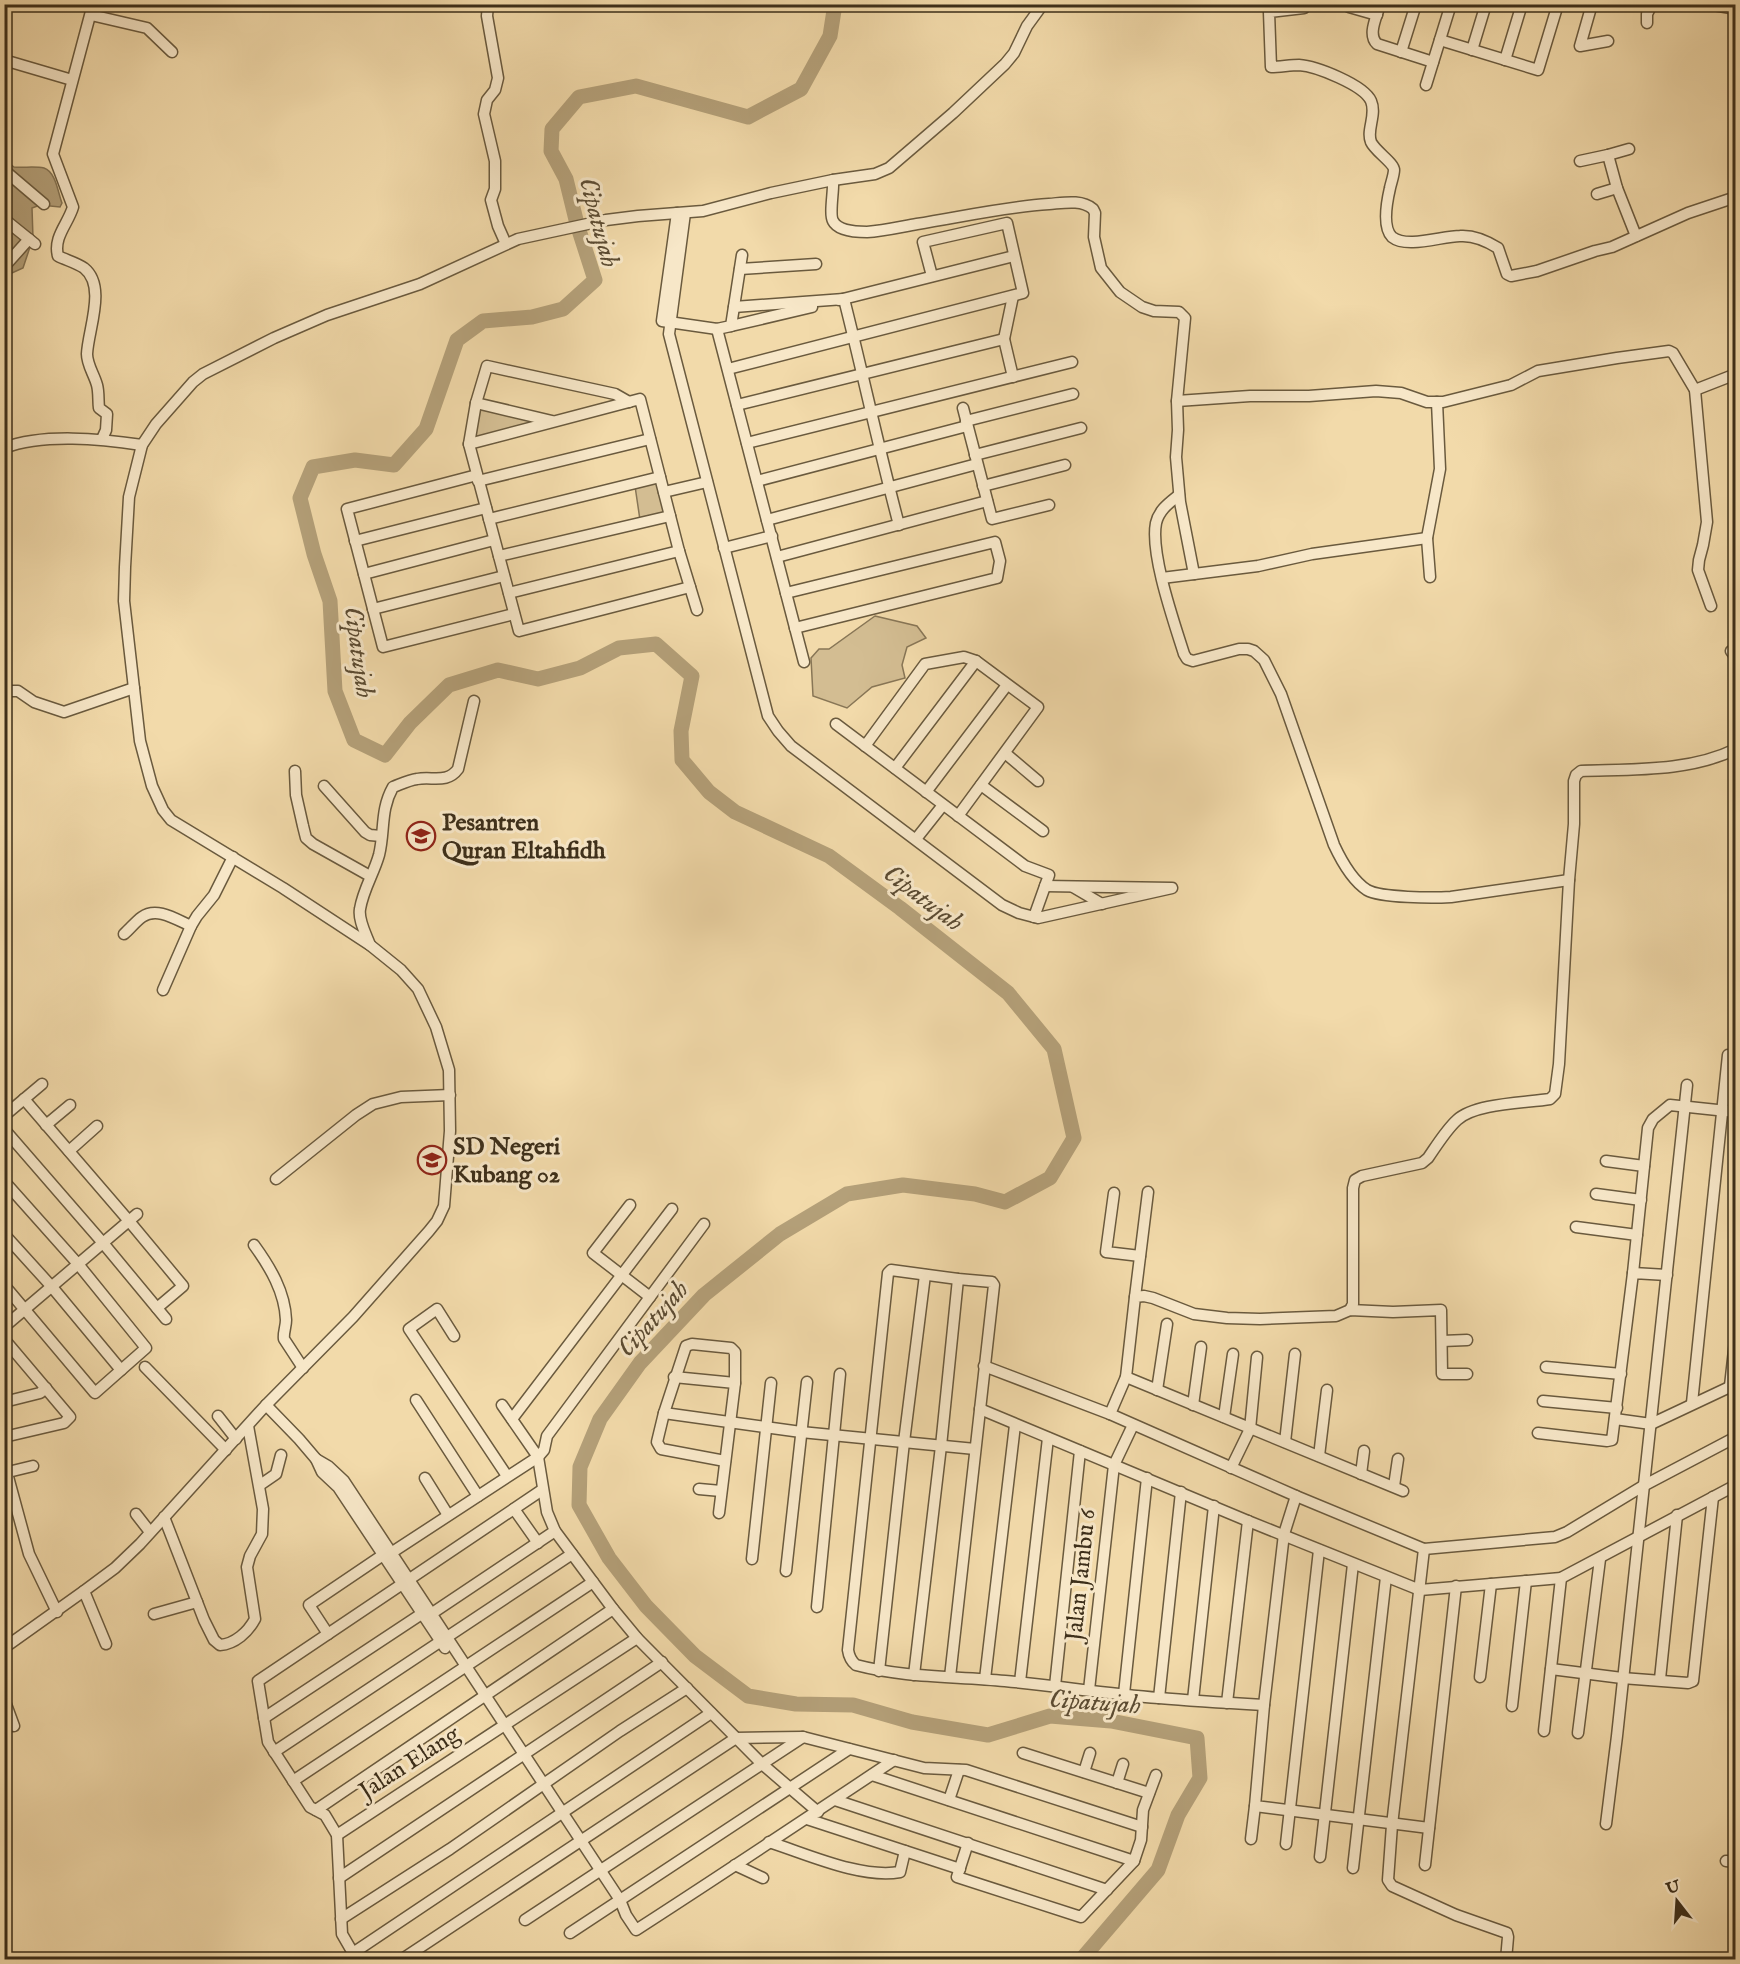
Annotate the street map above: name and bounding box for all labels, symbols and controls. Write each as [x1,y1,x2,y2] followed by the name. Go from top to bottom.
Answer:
[571,174,626,271] water label: Cipatujah
[336,605,381,700] water label: Cipatujah
[442,808,606,867] place label: Pesantren Quran Eltahfidh
[405,820,437,852] school or university icon: Pesantren Quran Eltahfidh
[877,857,970,939] water label: Cipatujah
[453,1132,561,1191] place label: SD Negeri Kubang 02
[416,1144,448,1176] school or university icon: SD Negeri Kubang 02
[610,1274,696,1364] water label: Cipatujah
[1059,1507,1104,1646] street label: Jalan Jambu 6
[1048,1683,1142,1722] water label: Cipatujah
[351,1719,467,1809] street label: Jalan Elang
[1647,1871,1707,1931] north arrow
[1663,1877,1683,1900] text: U

